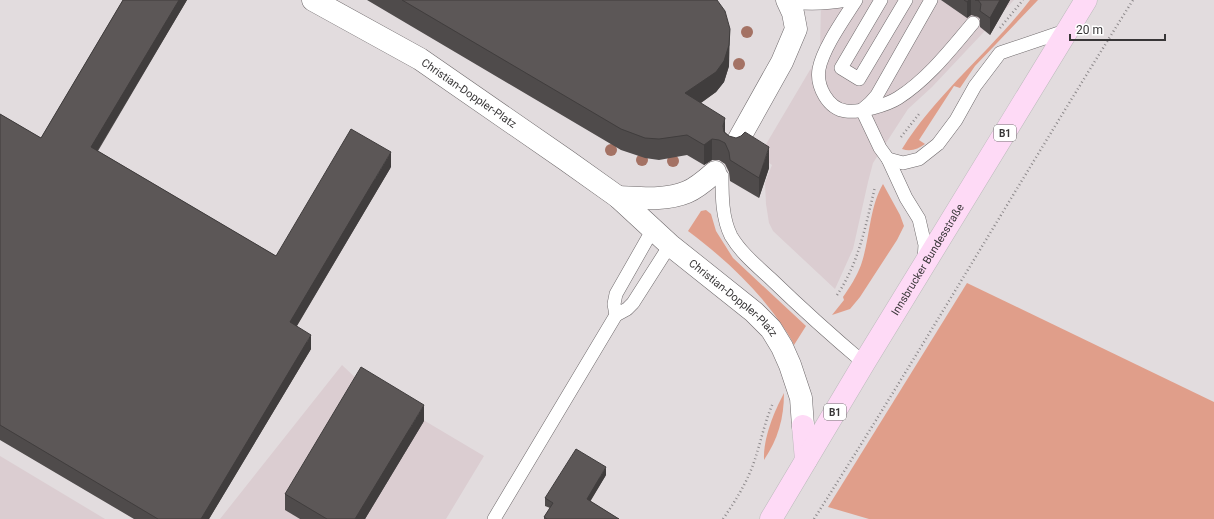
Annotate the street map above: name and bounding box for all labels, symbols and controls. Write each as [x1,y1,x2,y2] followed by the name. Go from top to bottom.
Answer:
[1070,16,1165,42] scale bar
[1076,23,1103,37] text: 20 m
[419,56,520,131] street label: Christian-Doppler-Platz
[994,125,1016,141] road number: B1
[888,201,966,318] street label: Innsbrucker Bundesstraße
[687,256,781,339] street label: Christian-Doppler-Platz
[824,404,846,420] road number: B1

